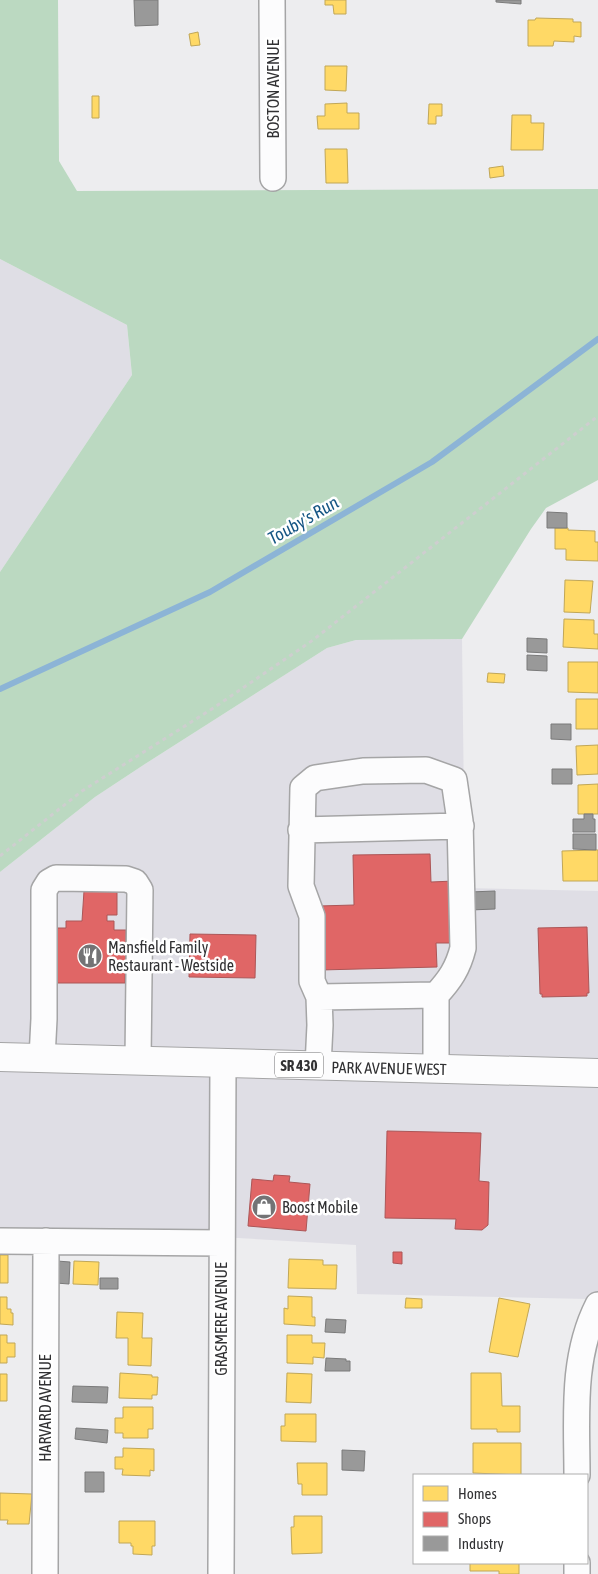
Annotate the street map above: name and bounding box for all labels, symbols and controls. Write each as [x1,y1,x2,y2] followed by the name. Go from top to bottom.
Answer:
[264,39,282,139] street label: BOSTON AVENUE
[264,491,342,549] water label: Touby's Run
[108,938,234,974] place label: Mansfield Family Restaurant - Westside
[77,943,103,969] restaurant icon: Mansfield Family Restaurant - Westside
[275,1052,323,1078] road number: SR 430
[331,1058,447,1078] street label: PARK AVENUE WEST
[251,1194,277,1220] shop icon: Boost Mobile
[282,1198,358,1216] place label: Boost Mobile
[212,1262,230,1376] street label: GRASMERE AVENUE
[36,1354,54,1462] street label: HARVARD AVENUE
[413,1474,588,1564] legend
[458,1485,497,1502] text: Homes
[458,1510,491,1527] text: Shops
[458,1535,504,1552] text: Industry

